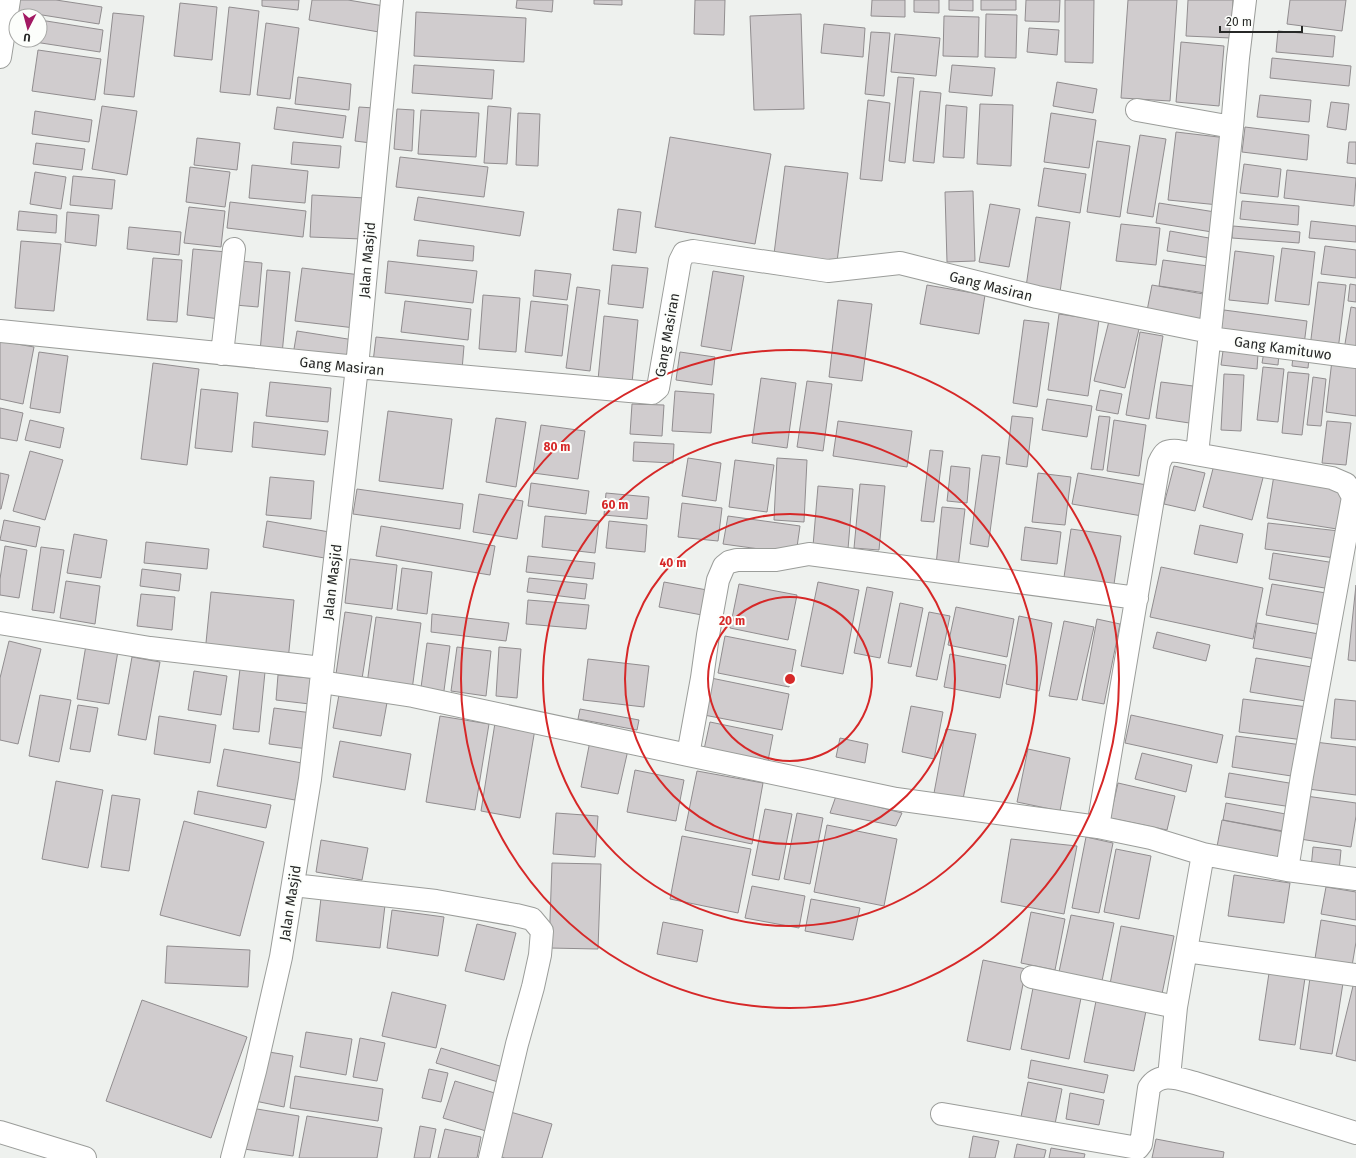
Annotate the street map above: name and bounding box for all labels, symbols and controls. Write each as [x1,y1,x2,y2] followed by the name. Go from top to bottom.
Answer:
[8,8,48,48] north arrow
[1220,8,1302,34] scale bar
[1226,15,1252,29] text: 20 m
[23,31,31,44] text: U
[356,221,379,299] street label: Jalan Masjid
[947,268,1034,305] street label: Gang Masiran
[652,292,683,379] street label: Gang Masiran
[1233,333,1333,364] street label: Gang Kamituwo
[299,354,385,379] street label: Gang Masiran
[544,440,570,454] text: 80 m
[602,498,628,512] text: 60 m
[319,543,346,621] street label: Jalan Masjid
[660,556,686,570] text: 40 m
[719,614,745,628] text: 20 m
[783,672,797,686] centre of rings
[276,864,305,942] street label: Jalan Masjid

